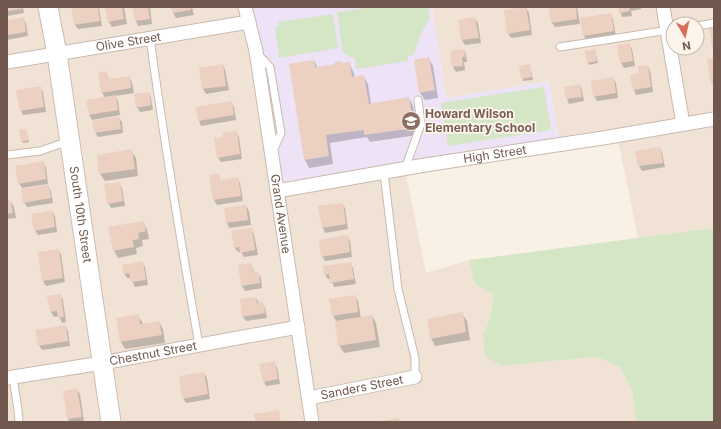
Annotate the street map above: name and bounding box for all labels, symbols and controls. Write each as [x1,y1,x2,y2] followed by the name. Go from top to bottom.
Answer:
[665,16,705,56] north arrow
[95,29,162,54] street label: Olive Street
[681,38,692,53] text: N
[425,106,535,135] place label: Howard Wilson Elementary School
[400,110,422,132] school or university icon: Howard Wilson Elementary School
[462,142,527,166] street label: High Street
[67,165,96,264] street label: South 10th Street
[268,173,294,255] street label: Grand Avenue
[108,338,198,369] street label: Chestnut Street
[319,371,405,403] street label: Sanders Street

